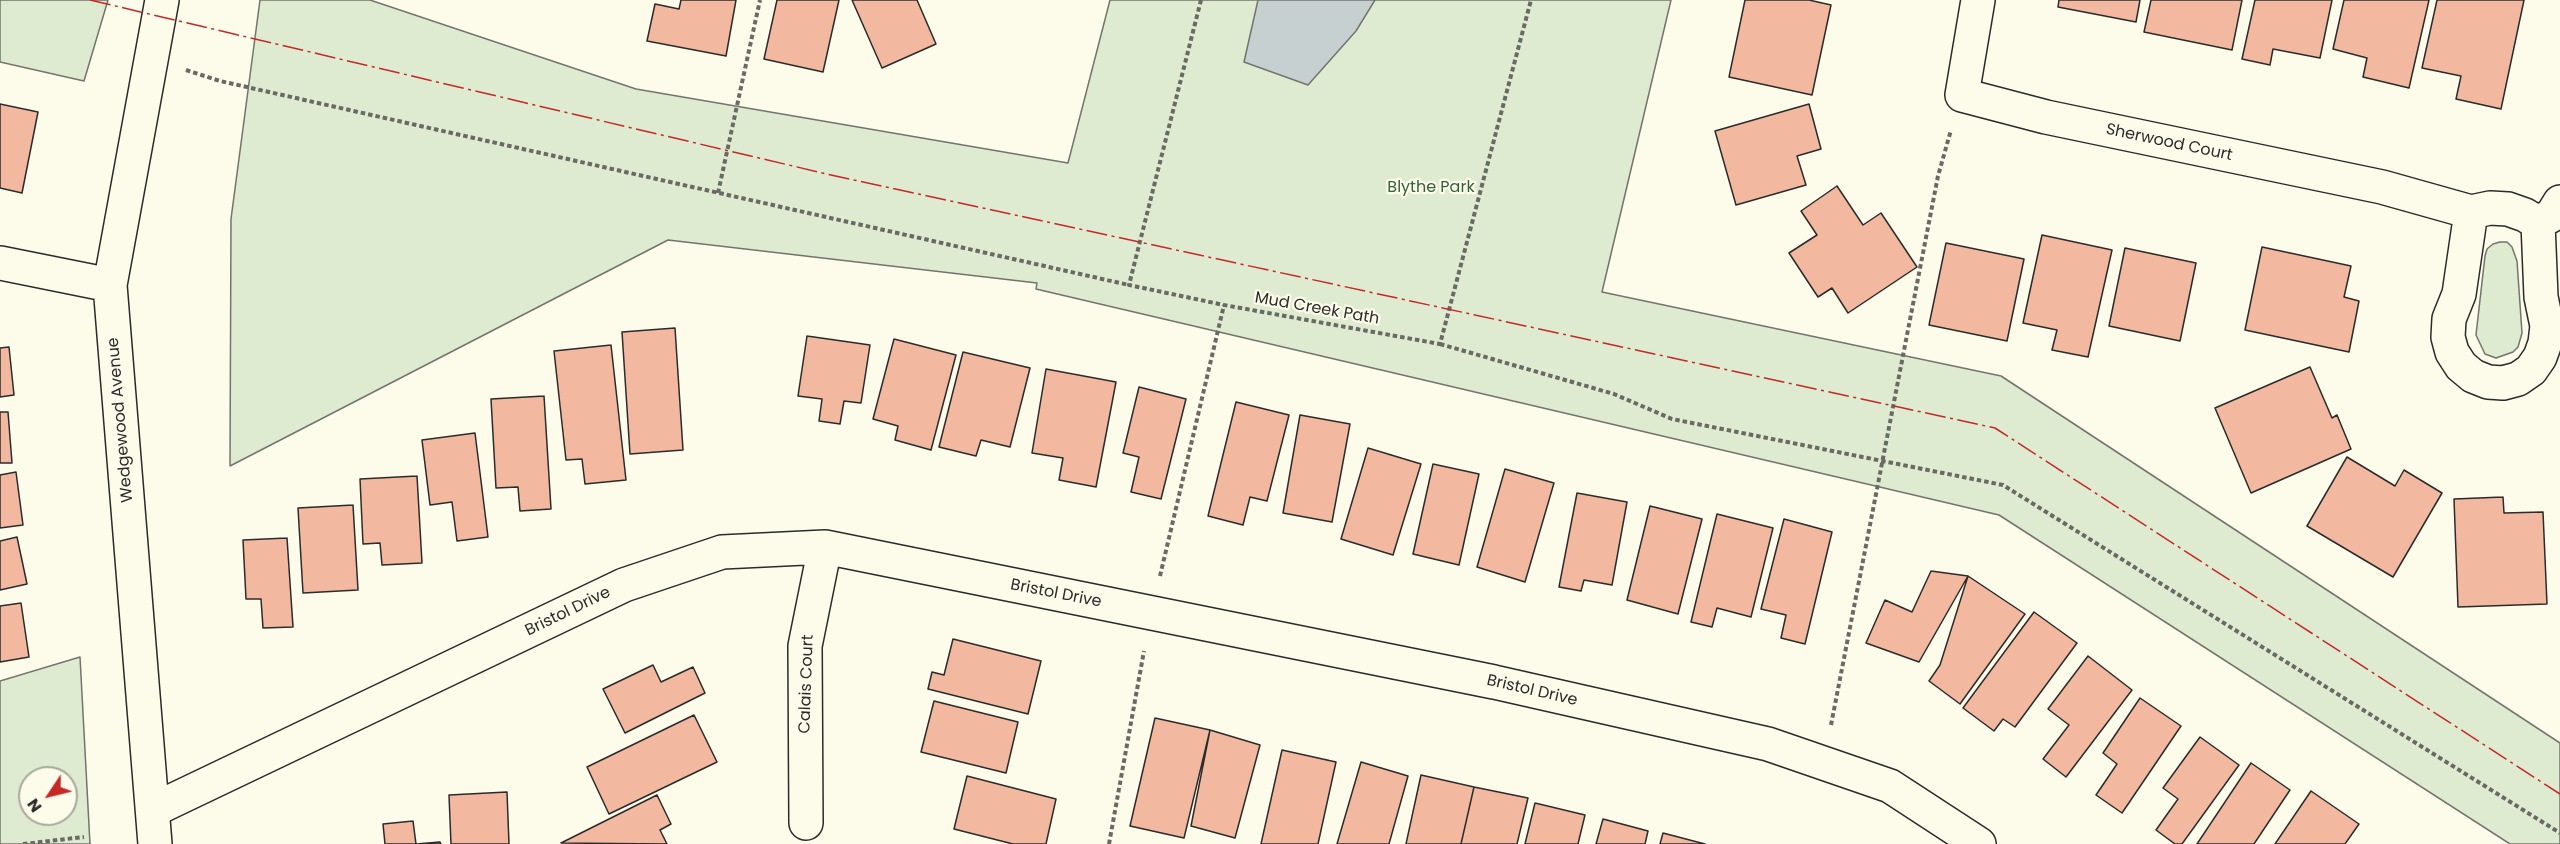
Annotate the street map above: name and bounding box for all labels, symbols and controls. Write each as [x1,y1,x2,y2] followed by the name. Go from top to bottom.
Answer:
[2104,120,2234,166] street label: Sherwood Court
[1387,178,1475,198] park label: Blythe Park
[1253,289,1381,329] street label: Mud Creek Path
[104,337,138,503] street label: Wedgewood Avenue
[1009,576,1103,612] street label: Bristol Drive
[522,583,614,641] street label: Bristol Drive
[796,634,818,734] street label: Calais Court
[1485,671,1579,711] street label: Bristol Drive
[18,766,78,826] north arrow
[22,794,47,817] text: N

